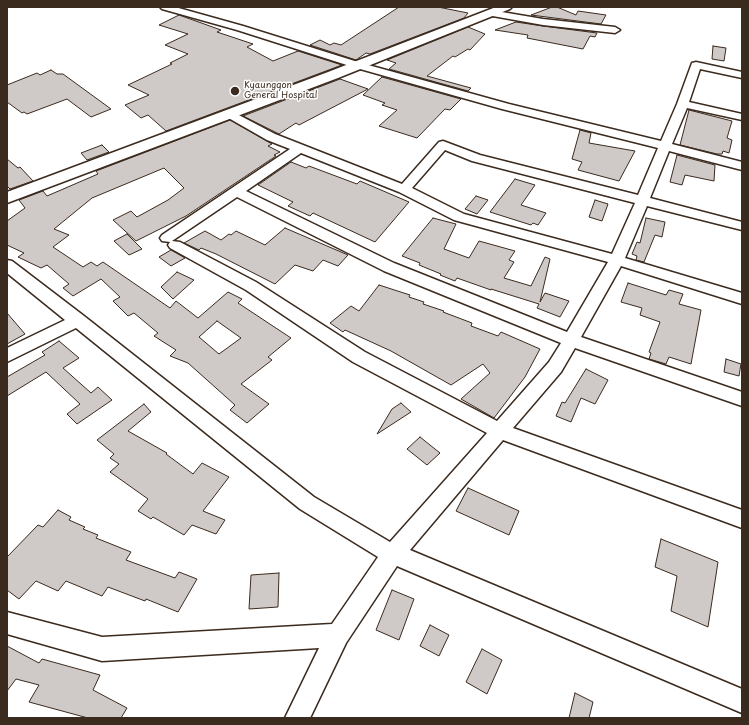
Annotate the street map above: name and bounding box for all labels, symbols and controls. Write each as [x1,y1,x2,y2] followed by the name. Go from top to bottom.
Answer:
[244,81,317,102] place label: Kyaunggon General Hospital
[229,85,241,97] marker: Kyaunggon General Hospital

